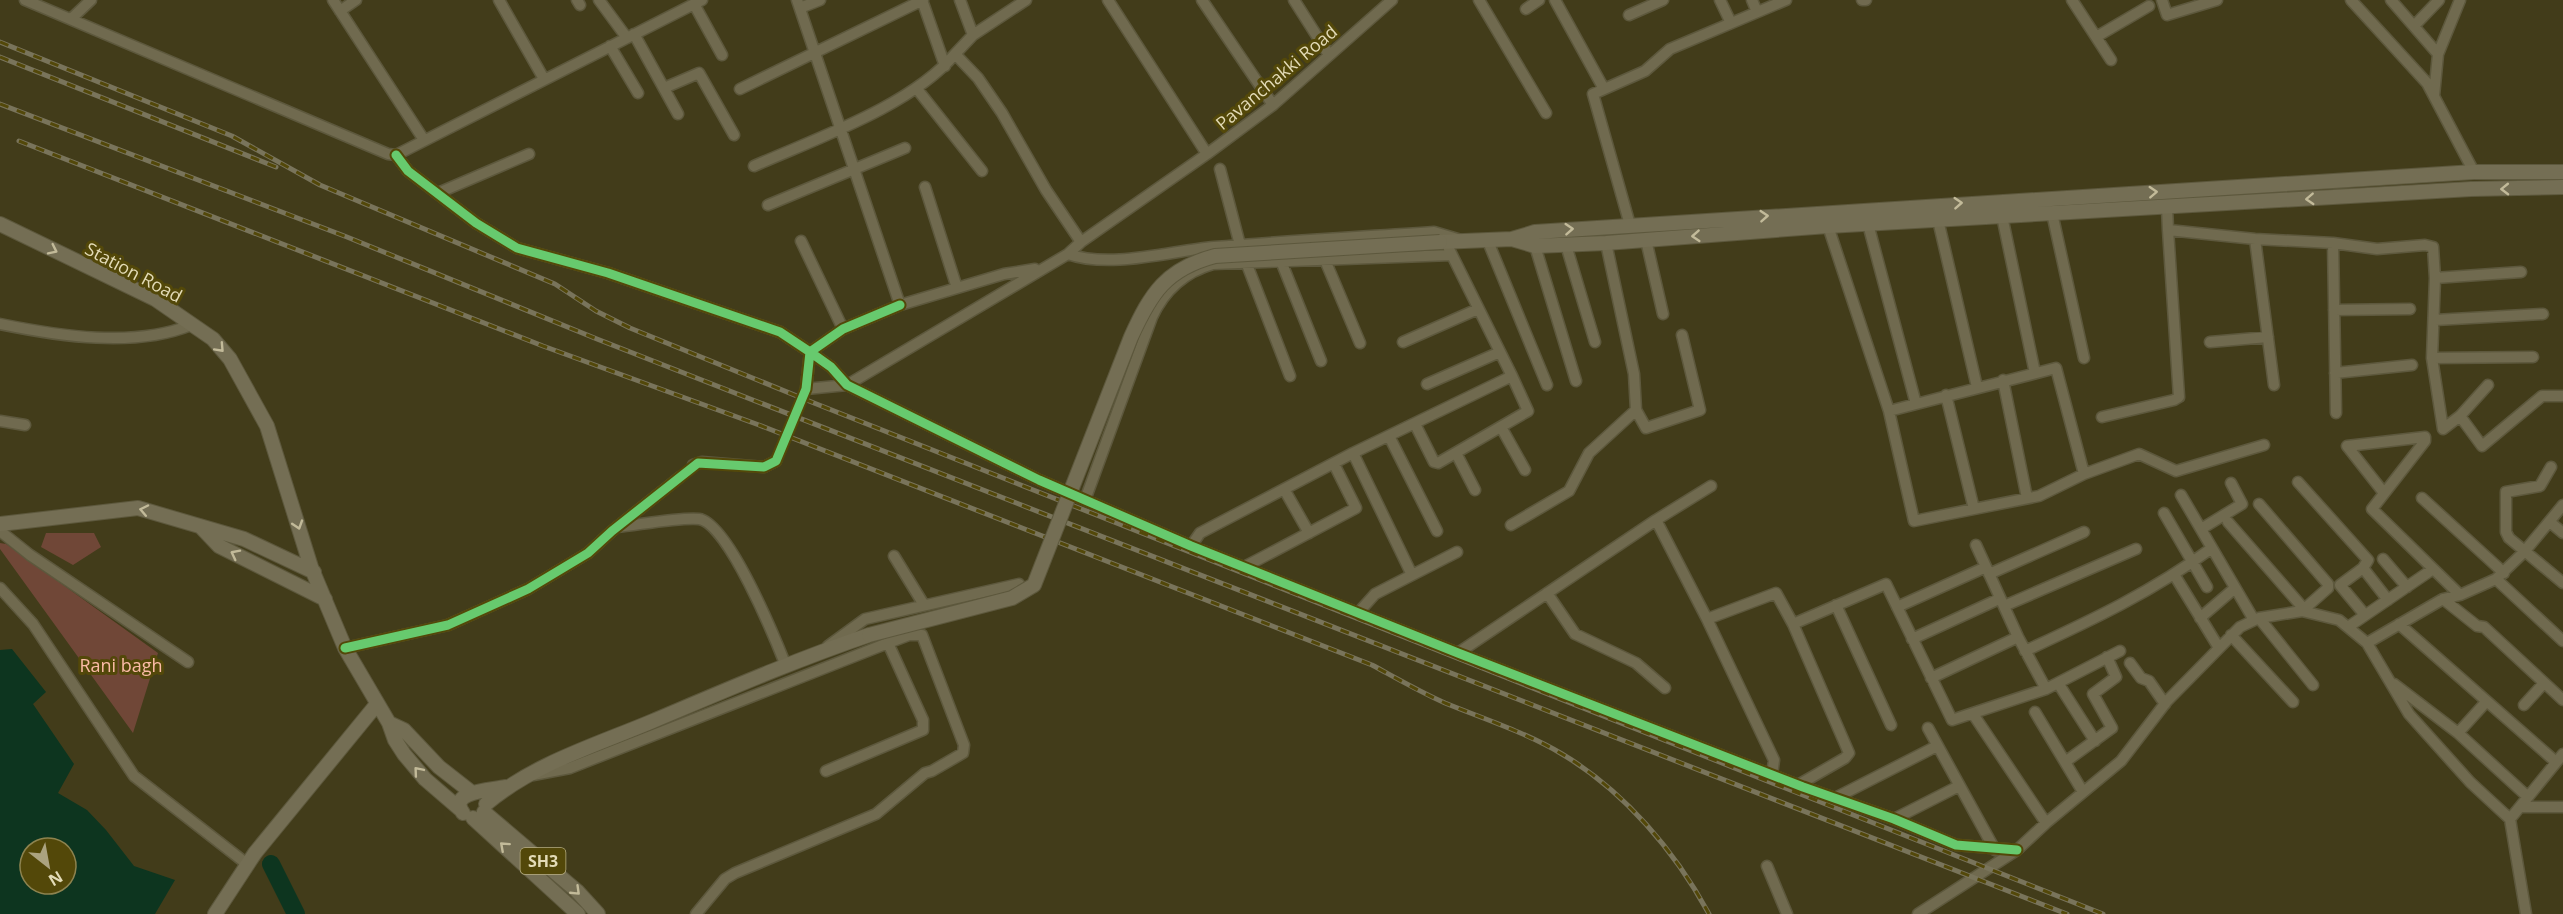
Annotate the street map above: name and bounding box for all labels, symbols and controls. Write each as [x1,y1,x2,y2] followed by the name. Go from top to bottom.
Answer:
[1210,19,1342,135] street label: Pavanchakki Road
[2500,183,2509,195] one-way arrow
[2149,186,2158,199] one-way arrow
[2305,192,2314,205] one-way arrow
[1954,197,1963,210] one-way arrow
[1759,210,1768,223] one-way arrow
[1565,223,1574,236] one-way arrow
[1691,229,1700,242] one-way arrow
[81,236,187,308] street label: Station Road
[46,242,57,254] one-way arrow
[213,341,224,351] one-way arrow
[139,504,149,517] one-way arrow
[291,519,303,530] one-way arrow
[231,550,241,561] one-way arrow
[79,653,163,677] park label: Rani bagh
[415,767,426,778] one-way arrow
[18,836,78,896] north arrow
[500,842,511,853] one-way arrow
[520,848,566,874] road number: SH3
[44,866,67,892] text: N
[569,883,580,894] one-way arrow

